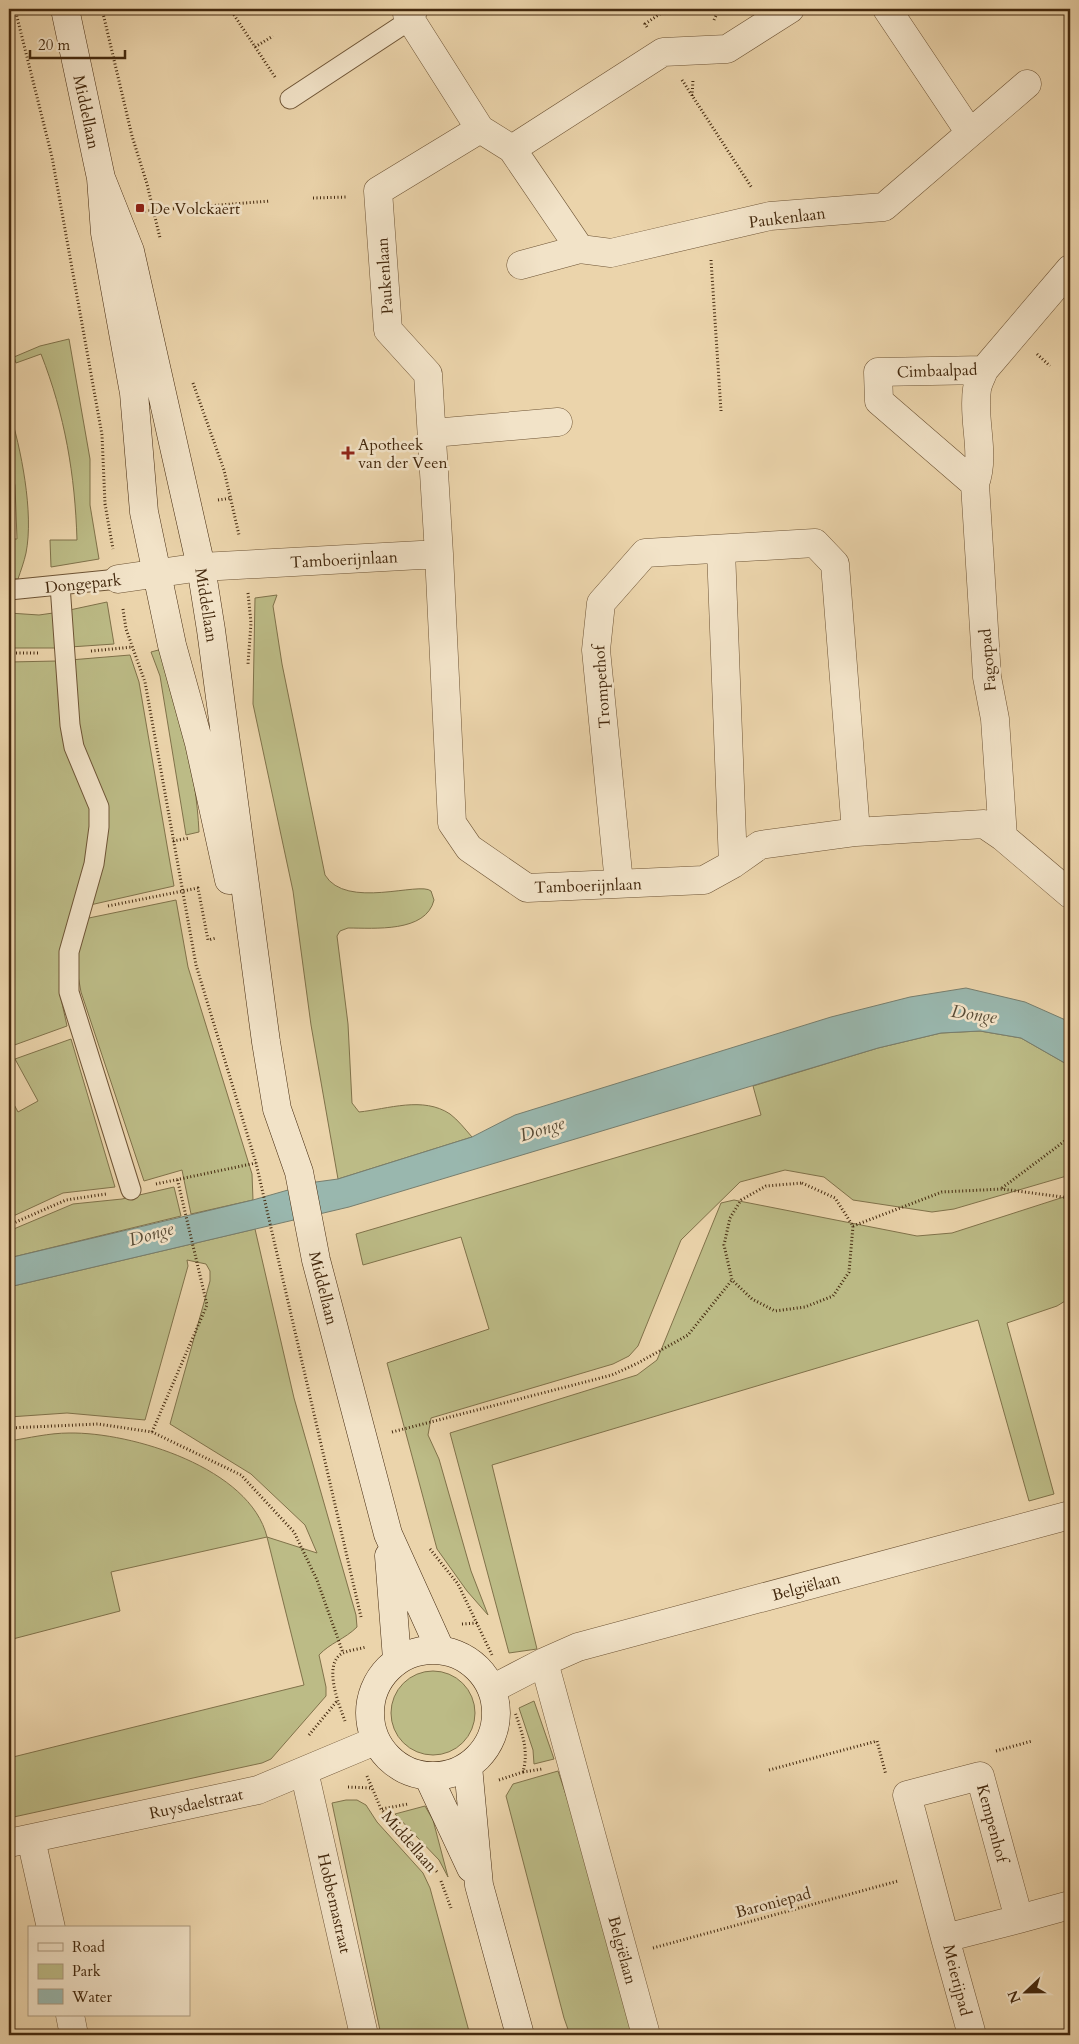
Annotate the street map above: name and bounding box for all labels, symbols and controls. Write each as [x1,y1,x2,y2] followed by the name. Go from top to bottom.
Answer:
[30,28,125,60] scale bar
[38,35,70,55] text: 20 m
[67,73,105,151] street label: Middellaan
[150,198,240,220] place label: De Volckaert
[134,202,146,214] marker: De Volckaert
[748,202,827,234] street label: Paukenlaan
[371,237,399,315] street label: Paukenlaan
[896,359,978,383] street label: Cimbaalpad
[358,434,448,474] place label: Apotheek van der Veen
[342,447,354,459] marker: Apotheek van der Veen
[290,546,398,574] street label: Tamboerijnlaan
[189,566,223,644] street label: Middellaan
[44,569,123,599] street label: Dongepark
[974,627,1002,692] street label: Fagotpad
[588,642,616,729] street label: Trompethof
[534,873,642,899] street label: Tamboerijnlaan
[950,999,999,1030] water label: Donge
[517,1111,569,1148] water label: Donge
[126,1216,178,1253] water label: Donge
[303,1249,343,1327] street label: Middellaan
[770,1567,843,1607] street label: Belgiëlaan
[971,1782,1014,1868] street label: Kempenhof
[147,1783,245,1825] street label: Ruysdaelstraat
[376,1806,442,1877] street label: Middellaan
[312,1851,356,1955] street label: Hobbemastraat
[733,1882,814,1924] street label: Baroniepad
[602,1914,642,1987] street label: Belgiëlaan
[28,1926,190,2016] legend
[72,1937,105,1957] text: Road
[938,1942,977,2019] street label: Meierijpad
[72,1961,101,1981] text: Park
[1002,1966,1052,2016] north arrow
[71,1987,113,2007] text: Water
[1003,1987,1025,2006] text: N

